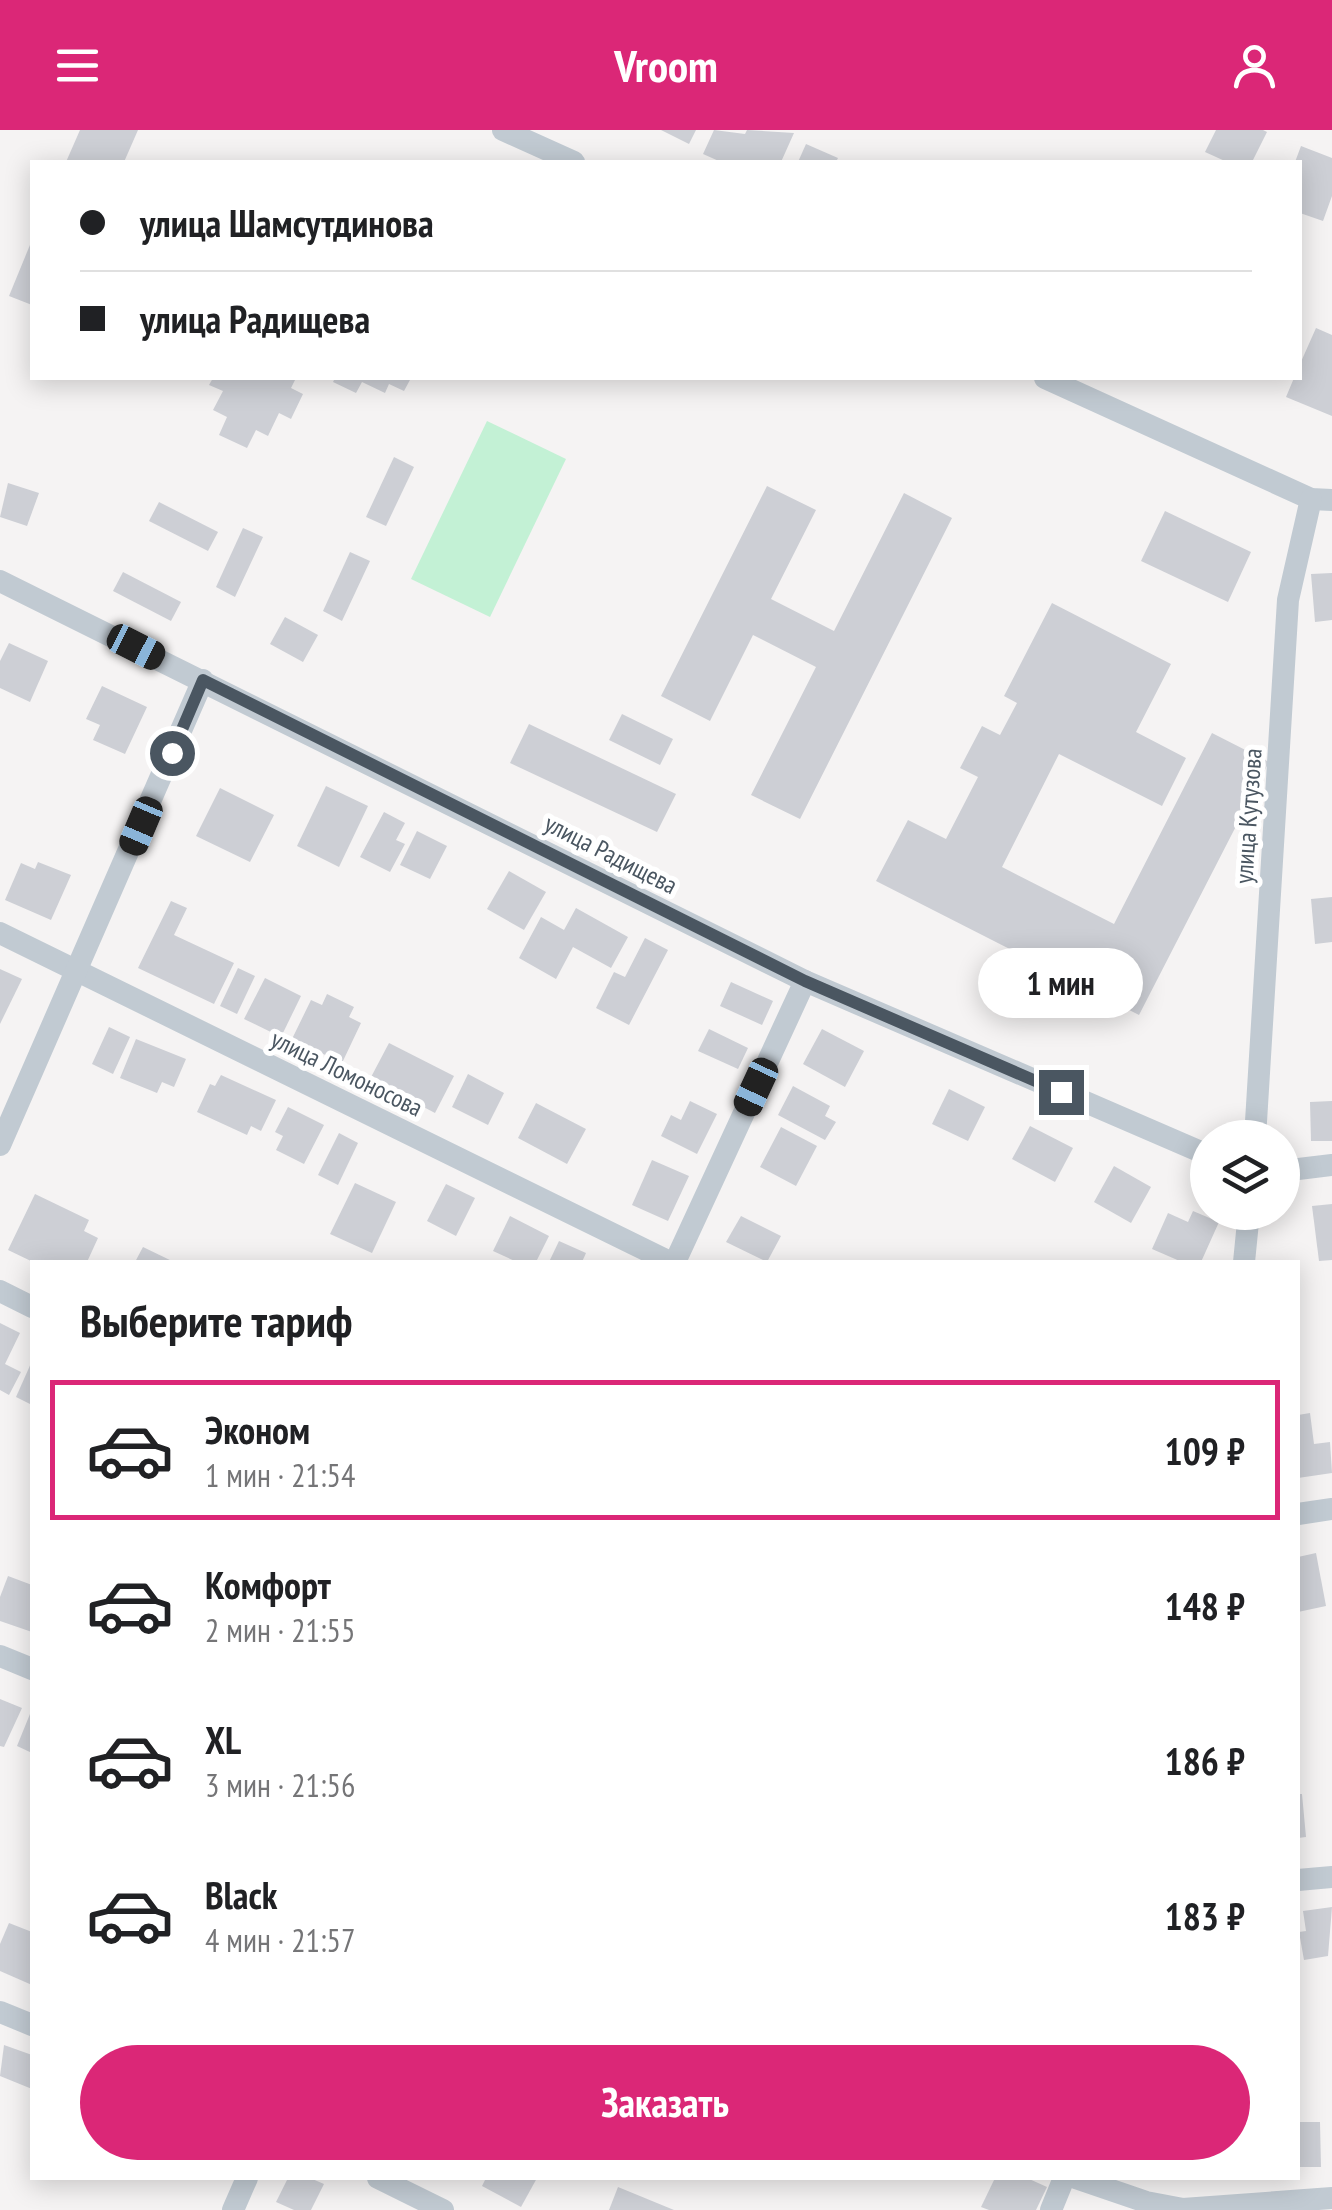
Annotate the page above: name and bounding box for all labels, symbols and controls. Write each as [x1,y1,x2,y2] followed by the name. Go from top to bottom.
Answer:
[614,36,718,94] text: Vroom
[50,38,105,93] icon: menu
[1227,38,1282,93] icon: person
[140,198,434,247] text: улица Шамсутдинова
[140,294,370,343] text: улица Радищева
[102,620,170,674] car
[150,731,195,776] route start
[1227,747,1269,885] street label: улица Кутузова
[115,793,167,859] car
[539,807,683,901] street label: улица Радищева
[978,947,1144,1017] callout: 1 мин
[1026,962,1095,1004] text: 1 мин
[266,1023,428,1123] street label: улица Ломоносова
[730,1053,782,1121] car
[1039,1070,1084,1115] route end
[1190,1120,1300,1230] map controls
[1190,1120,1300,1230] button: layers
[80,1291,352,1349] text: Выберите тариф
[85,1405,175,1495] icon: car
[205,1405,310,1454] text: Эконом
[1165,1426,1245,1475] text: 109 ₽
[205,1454,355,1496] text: 1 мин · 21:54
[85,1560,175,1650] icon: car
[205,1560,331,1609] text: Комфорт
[1165,1581,1245,1630] text: 148 ₽
[205,1609,355,1651] text: 2 мин · 21:55
[85,1715,175,1805] icon: car
[205,1715,241,1764] text: XL
[1165,1736,1245,1785] text: 186 ₽
[205,1764,355,1806] text: 3 мин · 21:56
[85,1870,175,1960] icon: car
[205,1870,278,1919] text: Black
[1165,1891,1245,1940] text: 183 ₽
[205,1919,355,1961] text: 4 мин · 21:57
[80,2045,1250,2160] button: Заказать

